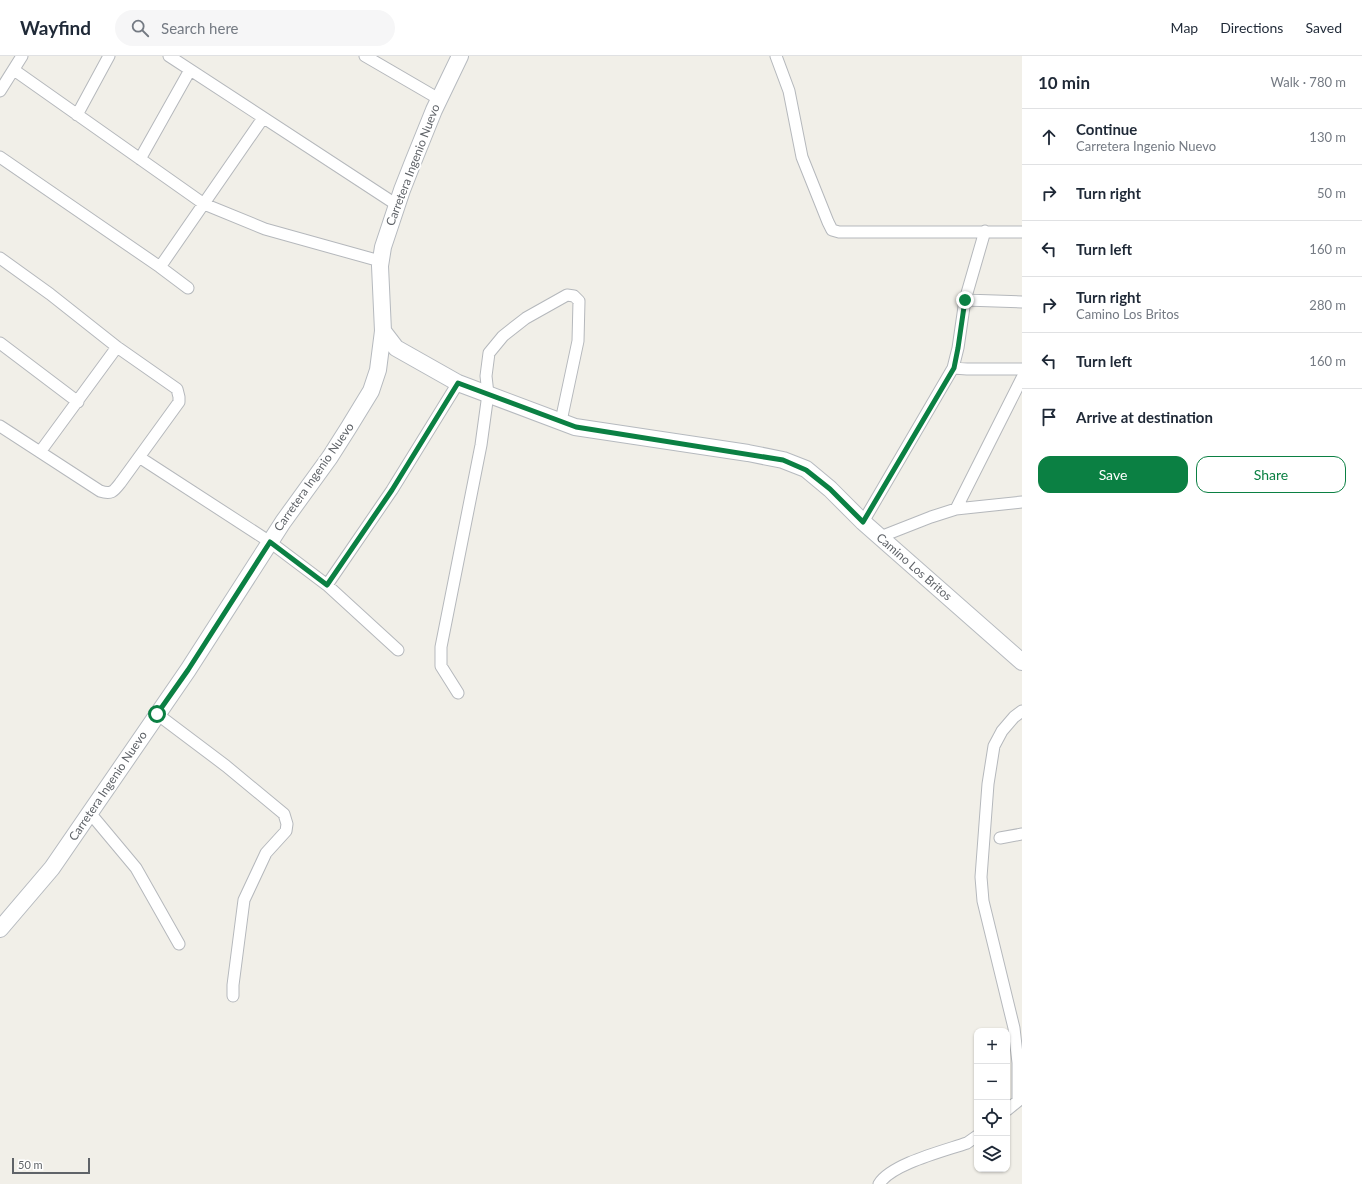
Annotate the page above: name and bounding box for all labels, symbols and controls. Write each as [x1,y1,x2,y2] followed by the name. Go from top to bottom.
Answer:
[115,10,395,46] search box
[20,16,91,39] text: Wayfind
[129,17,151,39] icon: search
[161,19,238,37] text: Search here
[1171,19,1198,36] text: Map
[1220,19,1283,36] text: Directions
[1305,19,1342,36] text: Saved
[1038,72,1090,93] text: 10 min
[1270,74,1346,90] text: Walk · 780 m
[382,102,443,228] street label: Carretera Ingenio Nuevo
[1076,120,1137,138] text: Continue
[1038,126,1060,148] icon: ahead
[1309,129,1346,145] text: 130 m
[1076,138,1216,154] text: Carretera Ingenio Nuevo
[1038,182,1060,204] icon: right
[1076,184,1141,202] text: Turn right
[1317,185,1346,201] text: 50 m
[1038,238,1060,260] icon: left
[1076,240,1132,258] text: Turn left
[1309,241,1346,257] text: 160 m
[1076,288,1141,306] text: Turn right
[956,291,974,309] route end
[1038,294,1060,316] icon: right
[1309,297,1346,313] text: 280 m
[1076,306,1179,322] text: Camino Los Britos
[1038,350,1060,372] icon: left
[1076,352,1132,370] text: Turn left
[1309,353,1346,369] text: 160 m
[1038,406,1060,428] icon: arrive
[1076,408,1213,426] text: Arrive at destination
[270,419,357,534] street label: Carretera Ingenio Nuevo
[1038,456,1188,493] button: Save
[1196,456,1346,493] button: Share
[873,530,955,604] street label: Camino Los Britos
[148,705,166,723] route start
[65,728,150,844] street label: Carretera Ingenio Nuevo
[974,1028,1010,1172] map controls
[974,1028,1010,1064] button: +
[974,1064,1010,1100] button: −
[974,1100,1010,1136] button: locate
[974,1136,1010,1172] button: layers
[12,1156,90,1175] scale bar
[18,1158,43,1171] text: 50 m

